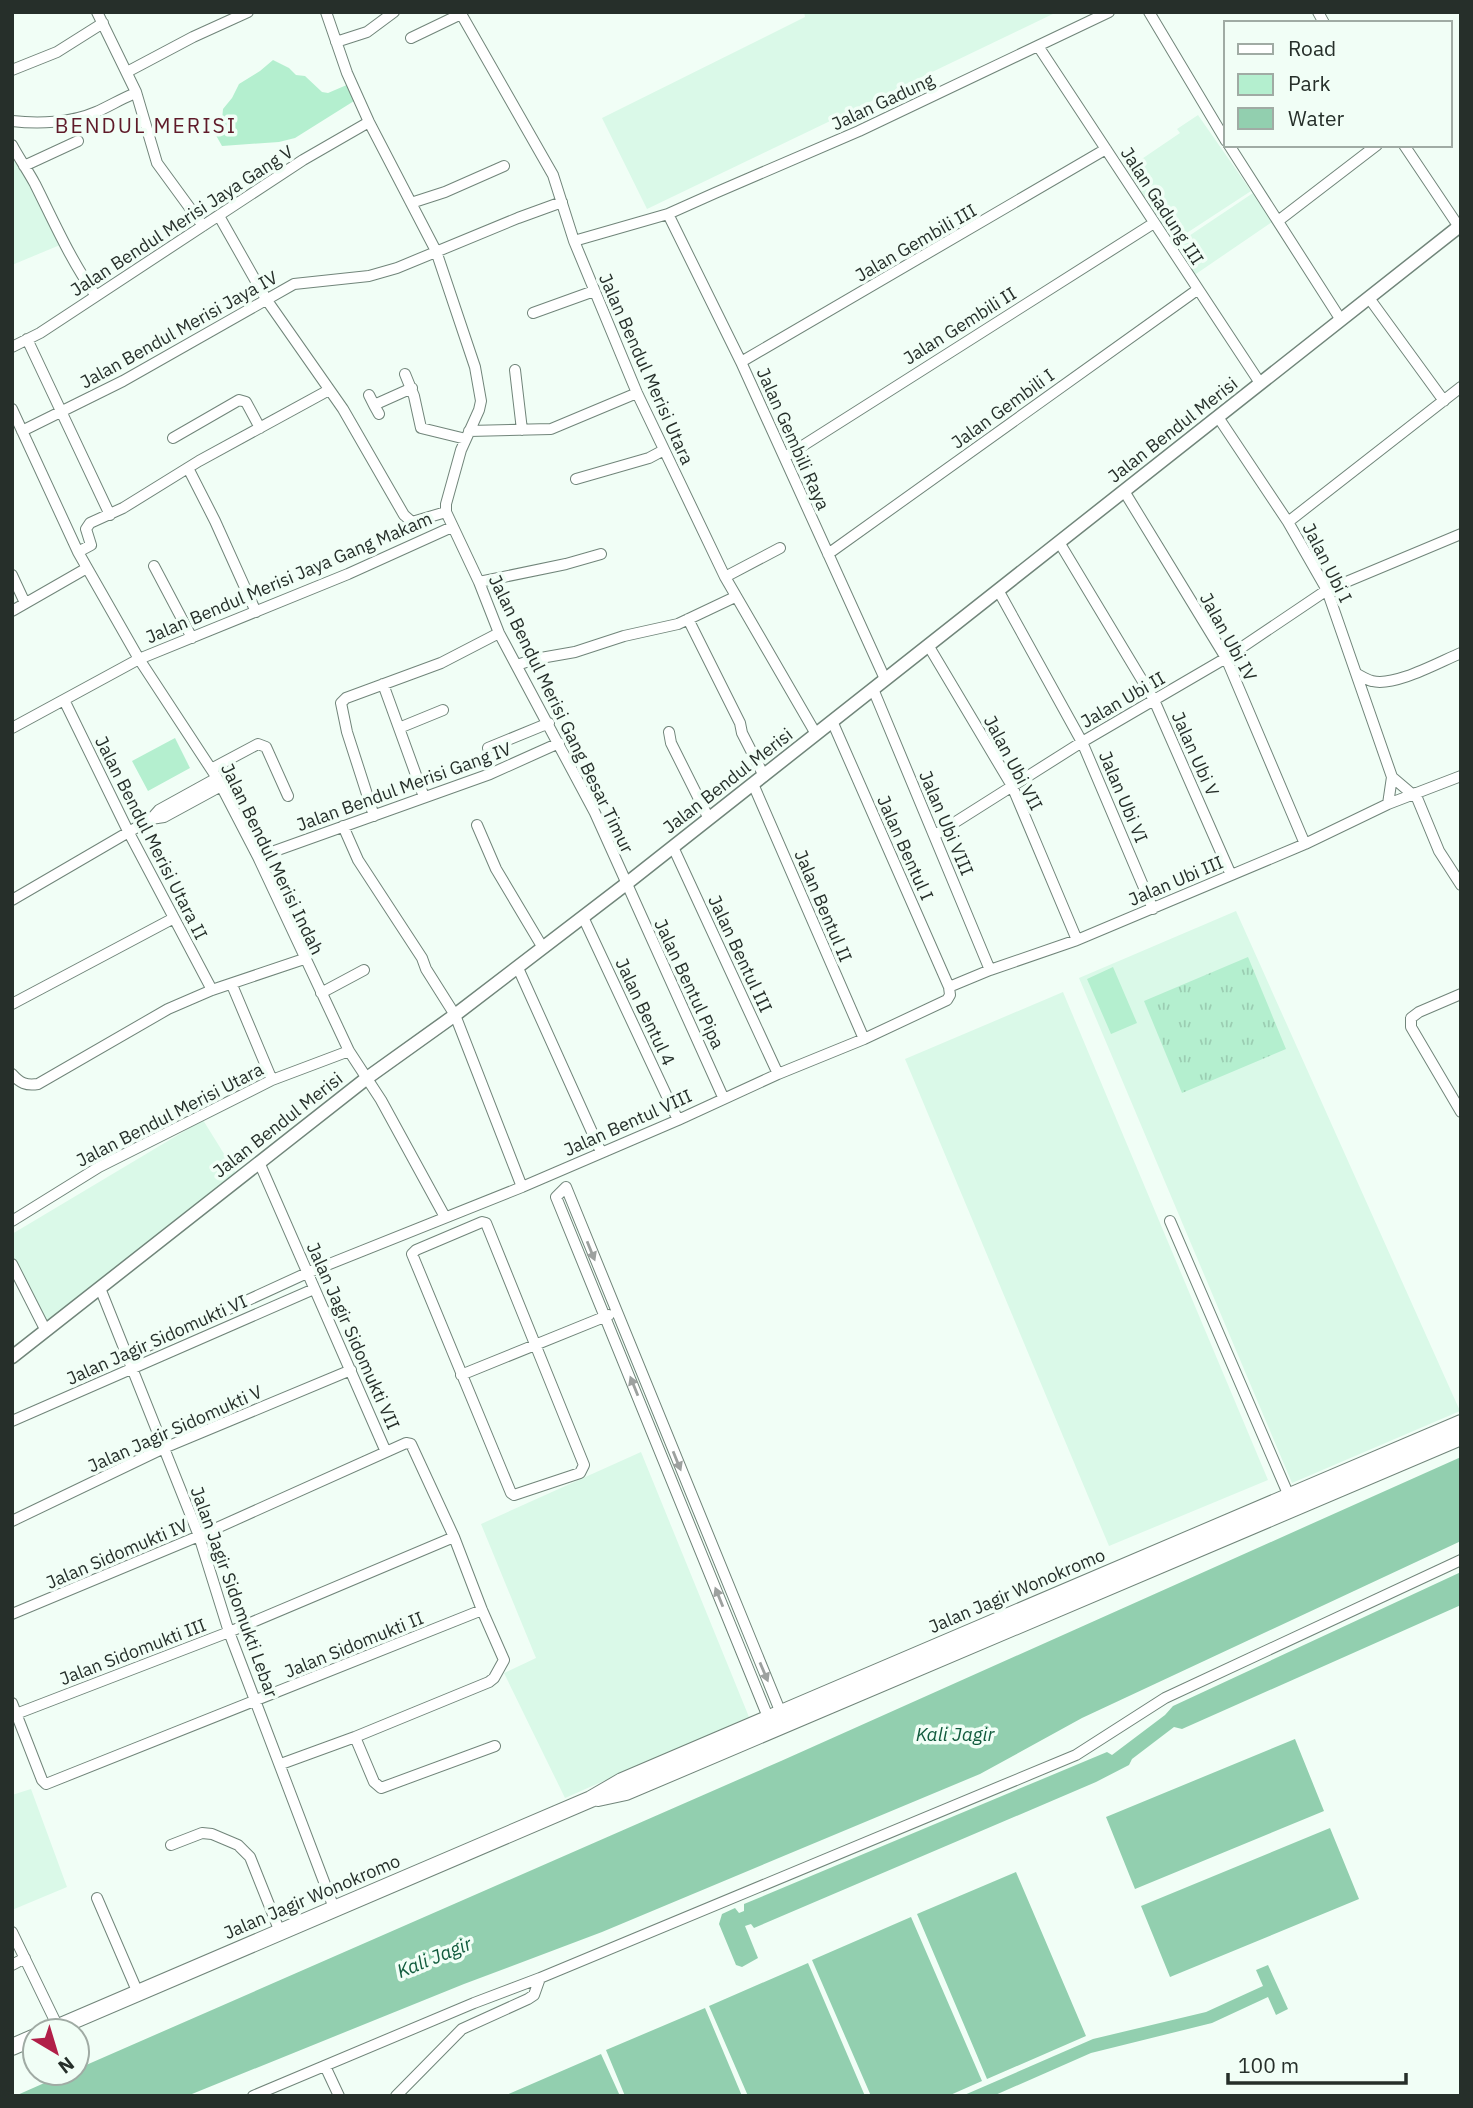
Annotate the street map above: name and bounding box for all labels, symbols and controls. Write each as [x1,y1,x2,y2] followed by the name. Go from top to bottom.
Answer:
[1224,21,1452,147] legend
[1288,34,1336,62] text: Road
[828,68,938,135] street label: Jalan Gadung
[1288,69,1331,97] text: Park
[1288,104,1345,132] text: Water
[55,111,237,139] district label: BENDUL MERISI
[66,140,297,301] street label: Jalan Bendul Merisi Jaya Gang V
[1116,142,1209,269] street label: Jalan Gadung III
[851,199,980,287] street label: Jalan Gembili III
[76,266,281,393] street label: Jalan Bendul Merisi Jaya IV
[594,270,699,468] street label: Jalan Bendul Merisi Utara
[899,282,1020,369] street label: Jalan Gembili II
[752,364,835,514] street label: Jalan Gembili Raya
[947,364,1059,454] street label: Jalan Gembili I
[1103,372,1242,487] street label: Jalan Bendul Merisi
[142,507,435,648] street label: Jalan Bendul Merisi Jaya Gang Makam
[1298,519,1357,606] street label: Jalan Ubi I
[484,571,639,857] street label: Jalan Bendul Merisi Gang Besar Timur
[1195,589,1262,685] street label: Jalan Ubi IV
[1076,666,1169,733] street label: Jalan Ubi II
[1167,708,1224,800] street label: Jalan Ubi V
[979,711,1048,814] street label: Jalan Ubi VII
[658,723,797,838] street label: Jalan Bendul Merisi
[90,732,213,943] street label: Jalan Bendul Merisi Utara II
[293,737,514,836] street label: Jalan Bendul Merisi Gang IV
[1094,748,1153,846] street label: Jalan Ubi VI
[216,759,329,958] street label: Jalan Bendul Merisi Indah
[914,767,979,879] street label: Jalan Ubi VIII
[872,792,939,904] street label: Jalan Bentul I
[789,846,857,965] street label: Jalan Bentul II
[1125,850,1227,911] street label: Jalan Ubi III
[703,891,778,1016] street label: Jalan Bentul III
[649,915,730,1053] street label: Jalan Bentul Pipa
[610,954,680,1069] street label: Jalan Bentul 4
[72,1057,267,1172] street label: Jalan Bendul Merisi Utara
[208,1067,347,1182] street label: Jalan Bendul Merisi
[560,1084,695,1161] street label: Jalan Bentul VIII
[302,1239,405,1433] street label: Jalan Jagir Sidomukti VII
[585,1240,596,1261] one-way arrow
[63,1289,251,1390] street label: Jalan Jagir Sidomukti VI
[628,1376,639,1397] one-way arrow
[84,1380,265,1477] street label: Jalan Jagir Sidomukti V
[672,1451,683,1472] one-way arrow
[186,1483,283,1701] street label: Jalan Jagir Sidomukti Lebar
[42,1513,191,1594] street label: Jalan Sidomukti IV
[925,1543,1108,1638] street label: Jalan Jagir Wonokromo
[714,1587,725,1608] one-way arrow
[281,1606,427,1683] street label: Jalan Sidomukti II
[56,1613,209,1690] street label: Jalan Sidomukti III
[758,1661,769,1682] one-way arrow
[916,1722,995,1746] water label: Kali Jagir
[220,1849,403,1944] street label: Jalan Jagir Wonokromo
[393,1931,476,1983] water label: Kali Jagir
[21,2017,91,2087] north arrow
[1228,2042,1406,2086] scale bar
[1238,2051,1299,2079] text: 100 m
[54,2052,79,2079] text: N

